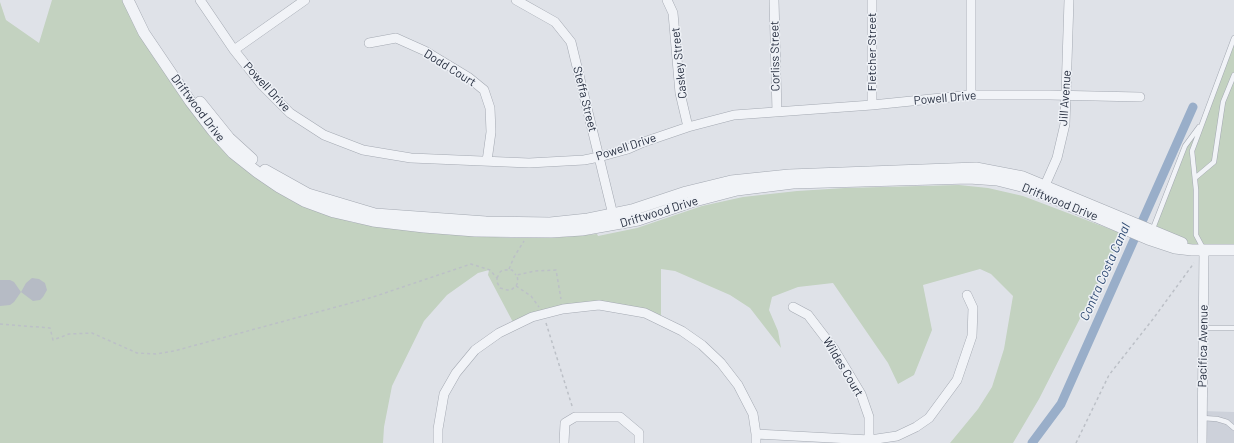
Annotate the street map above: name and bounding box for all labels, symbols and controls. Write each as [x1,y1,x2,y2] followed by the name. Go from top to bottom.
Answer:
[865,13,879,91] street label: Fletcher Street
[767,21,783,91] street label: Corliss Street
[668,27,690,99] street label: Caskey Street
[421,46,479,90] street label: Dodd Court
[240,59,294,115] street label: Powell Drive
[570,65,600,133] street label: Steffa Street
[1056,70,1074,126] street label: Jill Avenue
[168,71,228,145] street label: Driftwood Drive
[913,88,977,108] street label: Powell Drive
[594,130,658,164] street label: Powell Drive
[1020,180,1100,224] street label: Driftwood Drive
[618,193,700,231] street label: Driftwood Drive
[1076,221,1134,323] water label: Contra Costa Canal
[1195,305,1211,387] street label: Pacifica Avenue
[820,335,866,399] street label: Wildes Court

